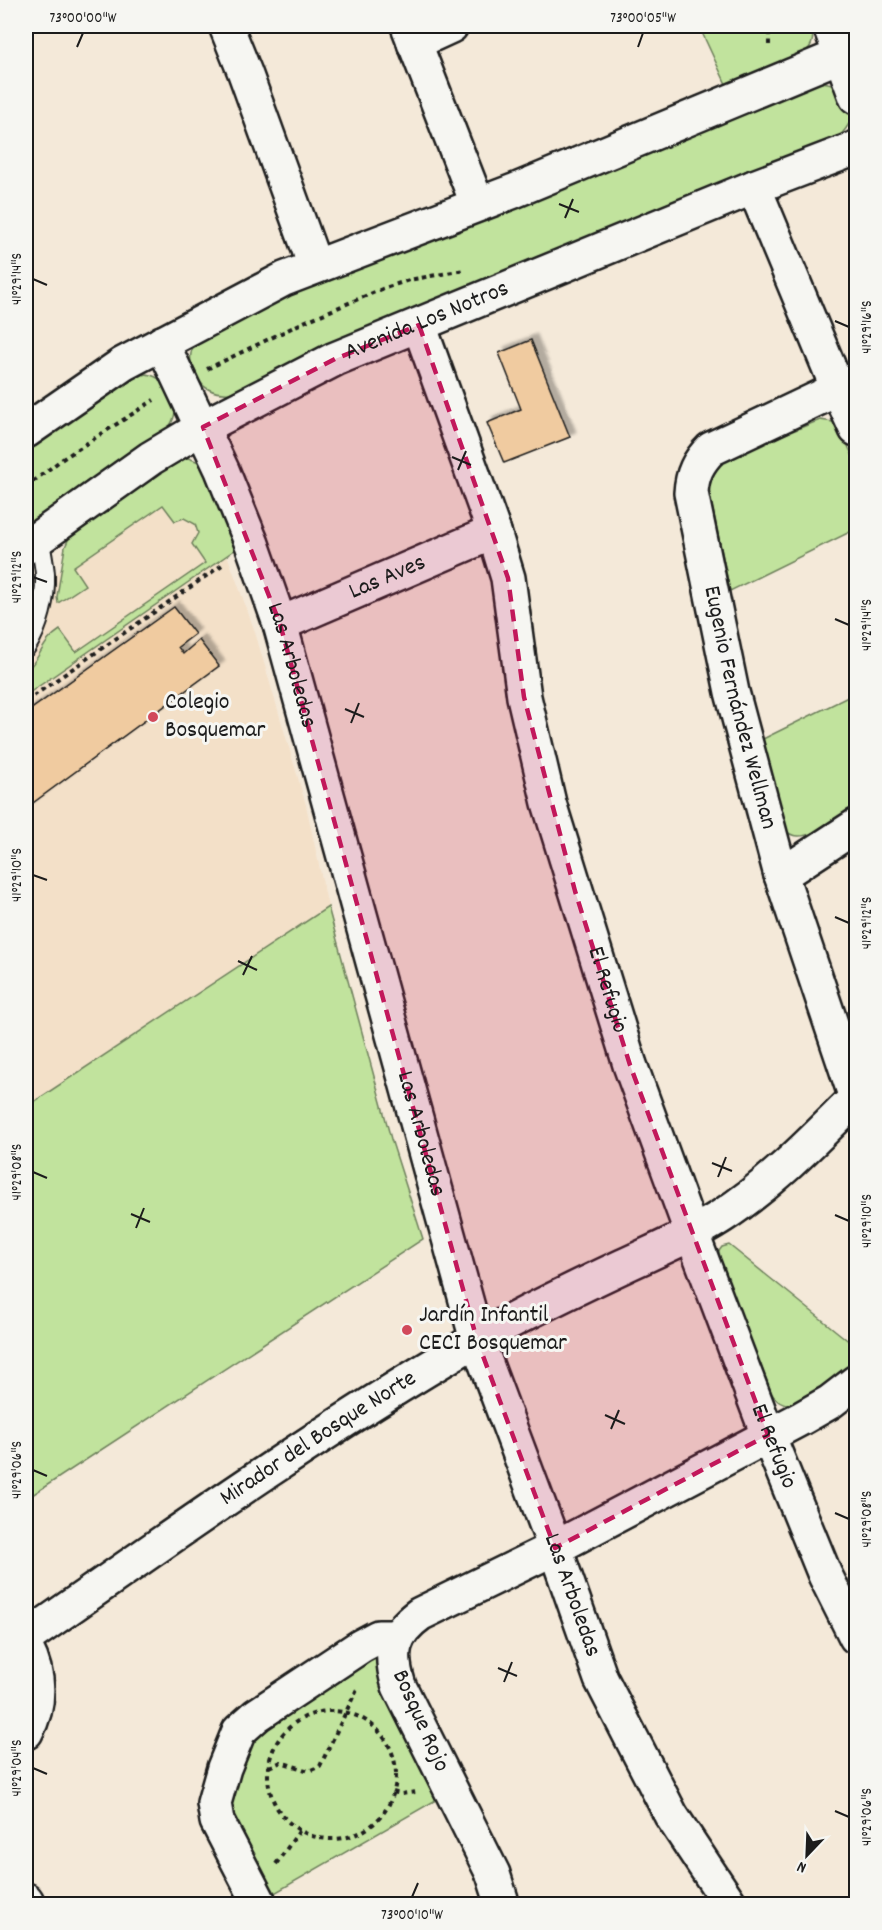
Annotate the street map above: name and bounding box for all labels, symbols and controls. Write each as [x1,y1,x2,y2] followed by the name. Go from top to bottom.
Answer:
[50,8,117,30] text: 73°00'00"W
[610,8,676,30] text: 73°00'05"W
[7,253,29,305] text: 41°29'14"S
[340,272,514,370] street label: Avenida Los Notros
[857,300,879,354] text: 41°29'16"S
[344,546,431,609] street label: Las Aves
[7,551,29,603] text: 41°29'12"S
[694,583,785,833] street label: Eugenio Fernández Wellman
[257,598,325,732] street label: Las Arboledas
[857,599,879,651] text: 41°29'14"S
[165,686,265,748] place label: Colegio Bosquemar
[146,710,160,724] marker: Colegio Bosquemar
[7,848,29,902] text: 41°29'10"S
[857,897,879,949] text: 41°29'12"S
[577,943,636,1037] street label: El Refugio
[387,1067,454,1201] street label: Las Arboledas
[7,1144,29,1200] text: 41°29'08"S
[857,1194,879,1248] text: 41°29'10"S
[419,1299,567,1361] place label: Jardín Infantil CECI Bosquemar
[400,1323,414,1337] marker: Jardín Infantil CECI Bosquemar
[213,1362,423,1515] street label: Mirador del Bosque Norte
[741,1399,805,1494] street label: El Refugio
[7,1441,29,1499] text: 41°29'06"S
[857,1491,879,1547] text: 41°29'08"S
[534,1529,609,1662] street label: Las Arboledas
[382,1664,458,1778] street label: Bosque Rojo
[7,1739,29,1797] text: 41°29'04"S
[857,1788,879,1846] text: 41°29'06"S
[777,1825,837,1885] north arrow
[794,1854,810,1879] text: N
[381,1905,443,1927] text: 73°00'10"W

